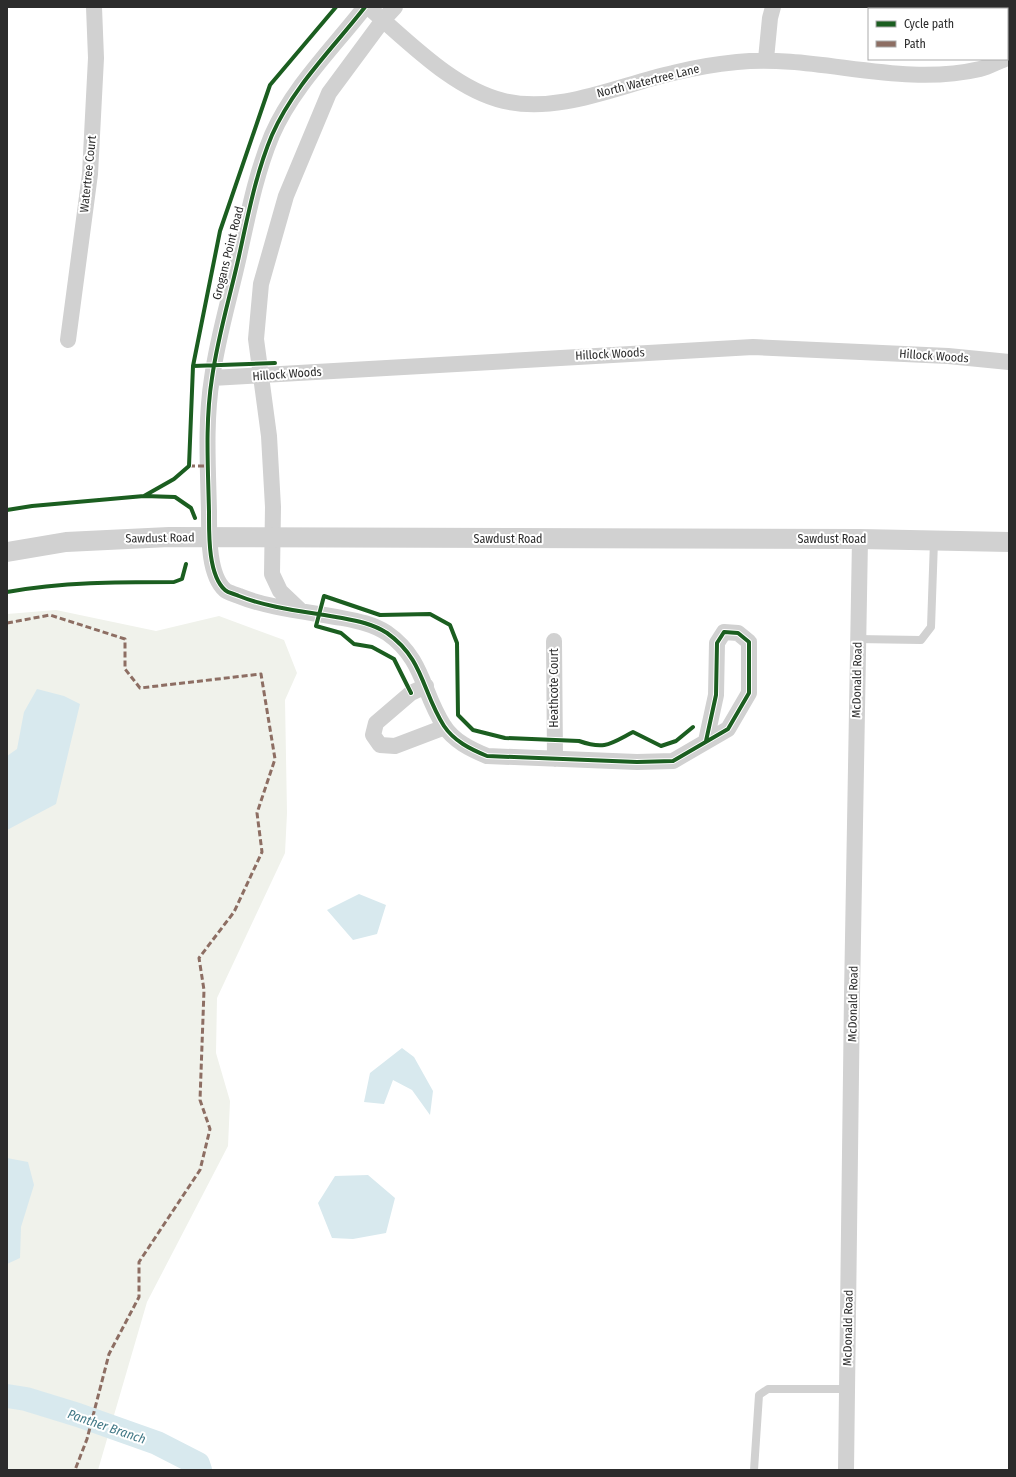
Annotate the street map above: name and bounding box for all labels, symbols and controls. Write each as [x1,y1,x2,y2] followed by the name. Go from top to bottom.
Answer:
[868,8,1008,60] legend
[904,17,954,31] text: Cycle path
[904,37,926,51] text: Path
[595,61,701,100] street label: North Watertree Lane
[77,135,99,213] street label: Watertree Court
[210,205,246,301] street label: Grogans Point Road
[575,345,645,363] street label: Hillock Woods
[899,347,969,365] street label: Hillock Woods
[252,365,322,383] street label: Hillock Woods
[125,530,195,546] street label: Sawdust Road
[473,532,543,546] street label: Sawdust Road
[797,532,867,546] street label: Sawdust Road
[849,642,865,718] street label: McDonald Road
[547,648,561,728] street label: Heathcote Court
[845,966,861,1042] street label: McDonald Road
[840,1290,856,1366] street label: McDonald Road
[66,1406,148,1447] water label: Panther Branch

